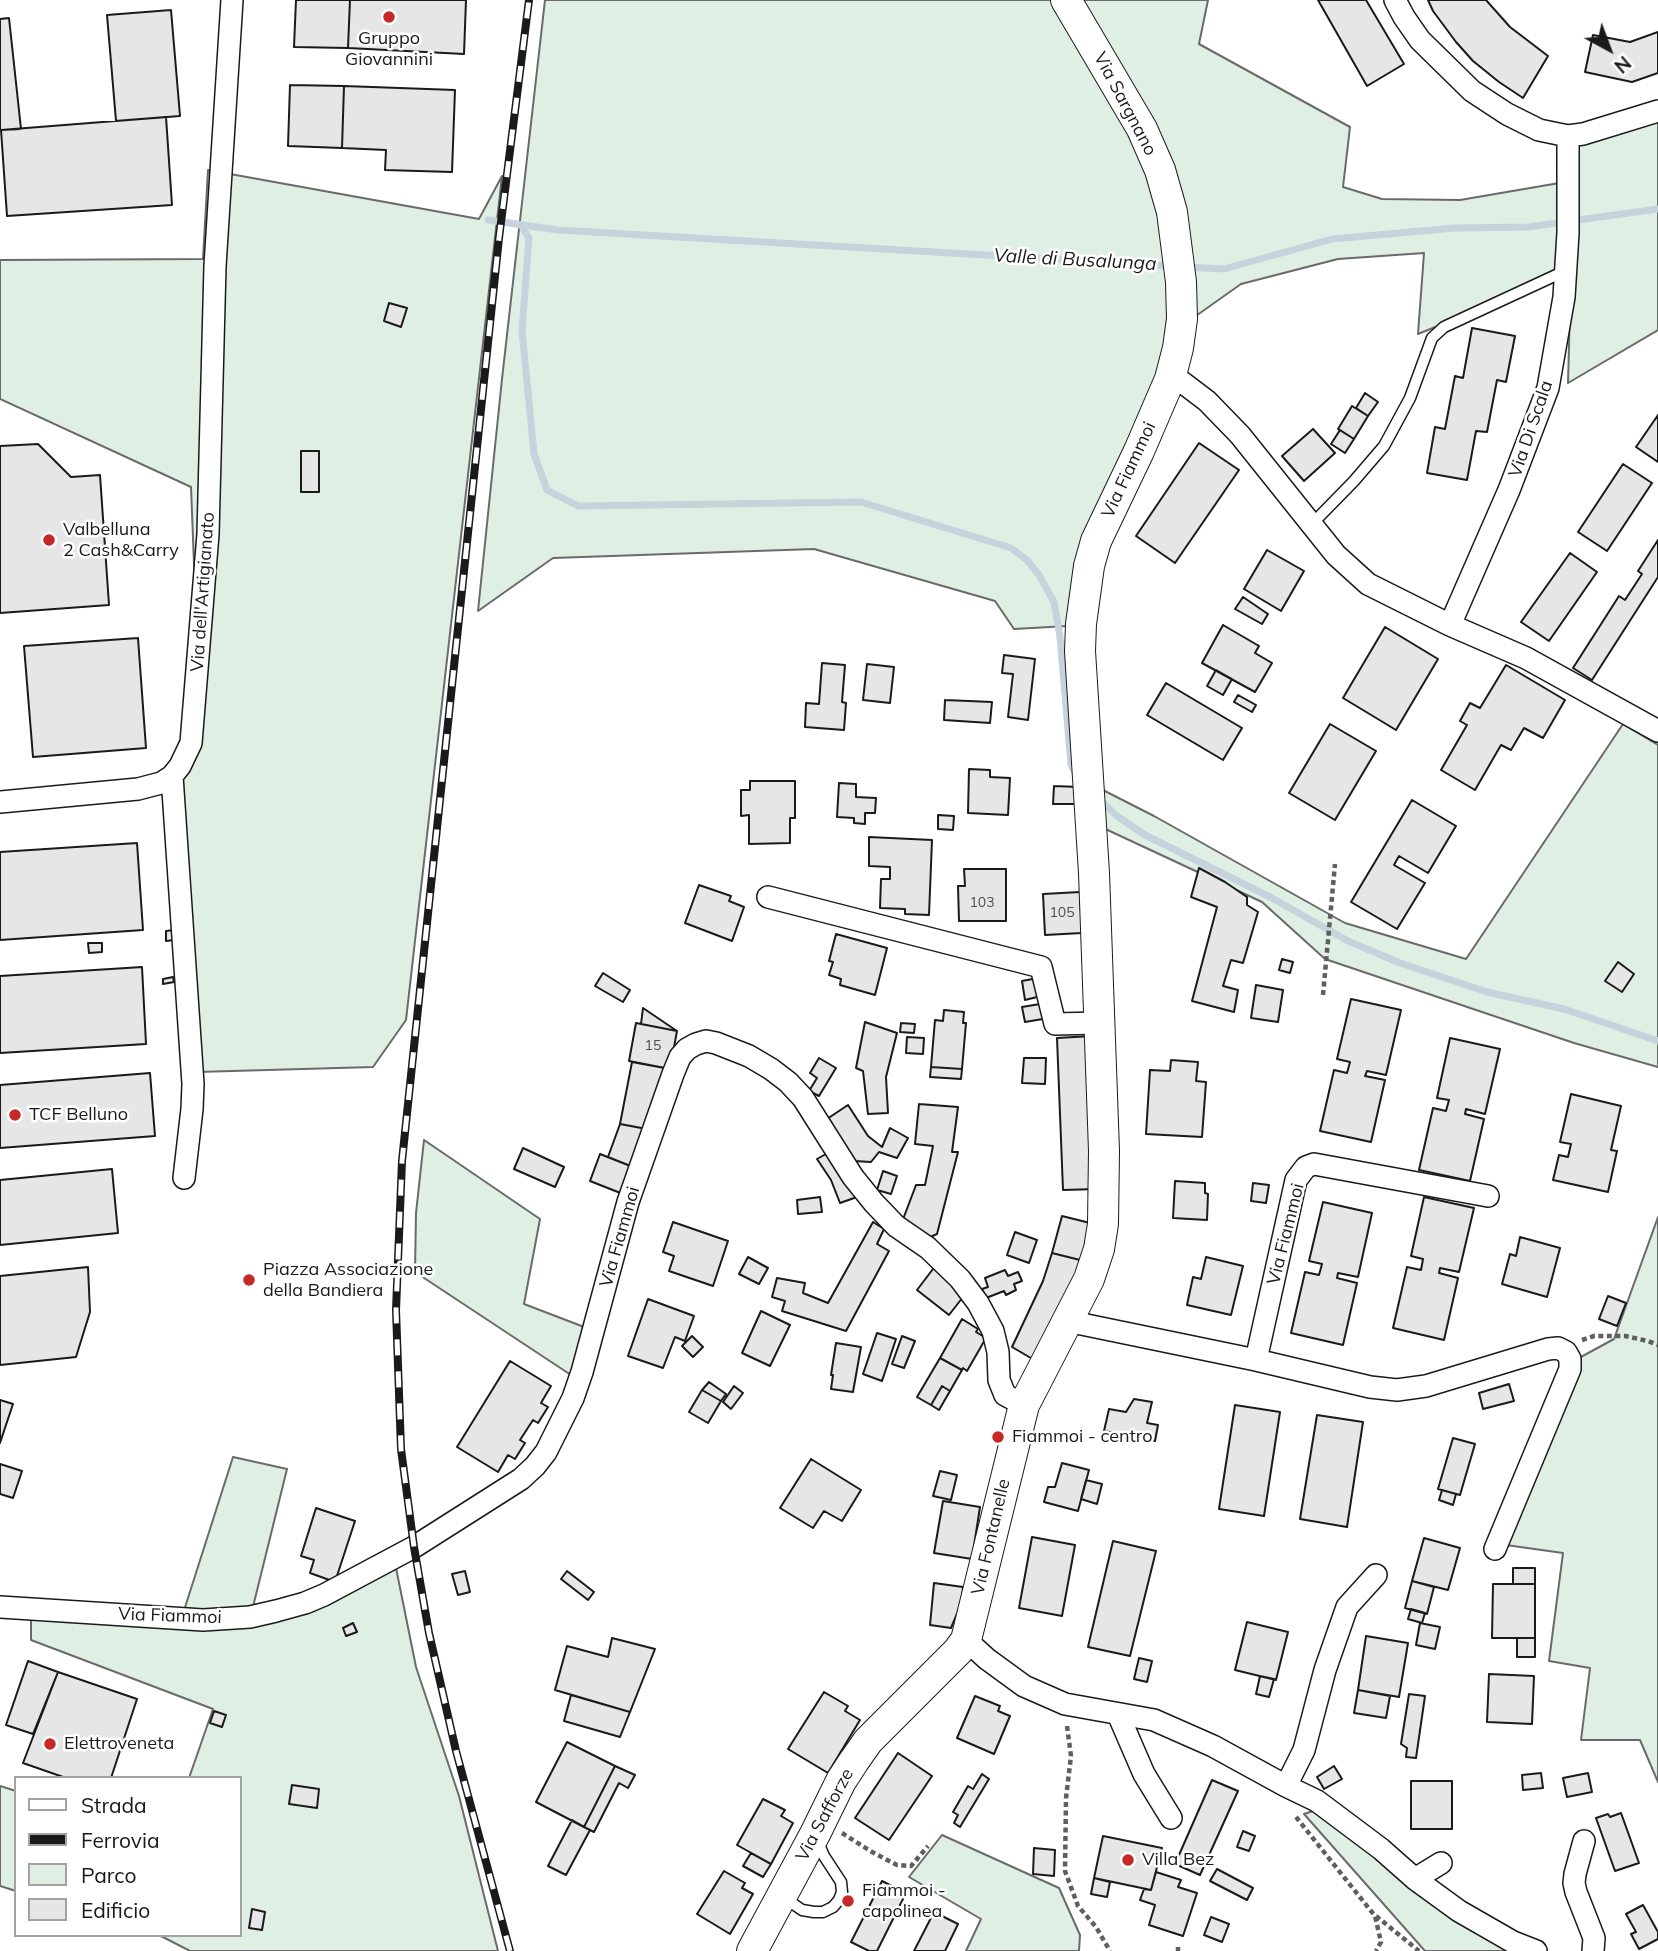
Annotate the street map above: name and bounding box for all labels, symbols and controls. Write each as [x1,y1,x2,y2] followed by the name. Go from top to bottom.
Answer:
[381,9,397,25] marker: Gruppo Giovannini
[1574,14,1644,84] north arrow
[345,28,433,70] place label: Gruppo Giovannini
[1089,49,1161,159] street label: Via Sargnano
[1609,51,1636,79] text: N
[993,244,1157,276] water label: Valle di Busalunga
[1504,378,1558,480] street label: Via Di Scala
[1097,418,1161,522] street label: Via Fiammoi
[187,511,219,673] street label: Via dell'Artigianato
[63,519,179,562] place label: Valbelluna 2 Cash&Carry
[41,532,57,548] marker: Valbelluna 2 Cash&Carry
[969,895,995,911] house number: 103
[1049,905,1075,921] house number: 105
[645,1038,661,1054] house number: 15
[29,1104,128,1126] place label: TCF Belluno
[7,1107,23,1123] marker: TCF Belluno
[1263,1181,1309,1287] street label: Via Fiammoi
[595,1184,645,1290] street label: Via Fiammoi
[263,1259,433,1302] place label: Piazza Associazione della Bandiera
[241,1272,257,1288] marker: Piazza Associazione della Bandiera
[1012,1426,1153,1448] place label: Fiammoi - centro
[990,1429,1006,1445] marker: Fiammoi - centro
[967,1477,1015,1597] street label: Via Fontanelle
[118,1603,222,1629] street label: Via Fiammoi
[64,1733,174,1755] place label: Elettroveneta
[42,1736,58,1752] marker: Elettroveneta
[792,1765,858,1865] street label: Via Safforze
[14,1776,242,1937] legend
[81,1792,147,1818] text: Strada
[81,1827,160,1853] text: Ferrovia
[1142,1849,1214,1871] place label: Villa Bez
[1120,1852,1136,1868] marker: Villa Bez
[81,1862,136,1888] text: Parco
[862,1880,946,1923] place label: Fiammoi - capolinea
[840,1893,856,1909] marker: Fiammoi - capolinea
[81,1897,150,1923] text: Edificio

